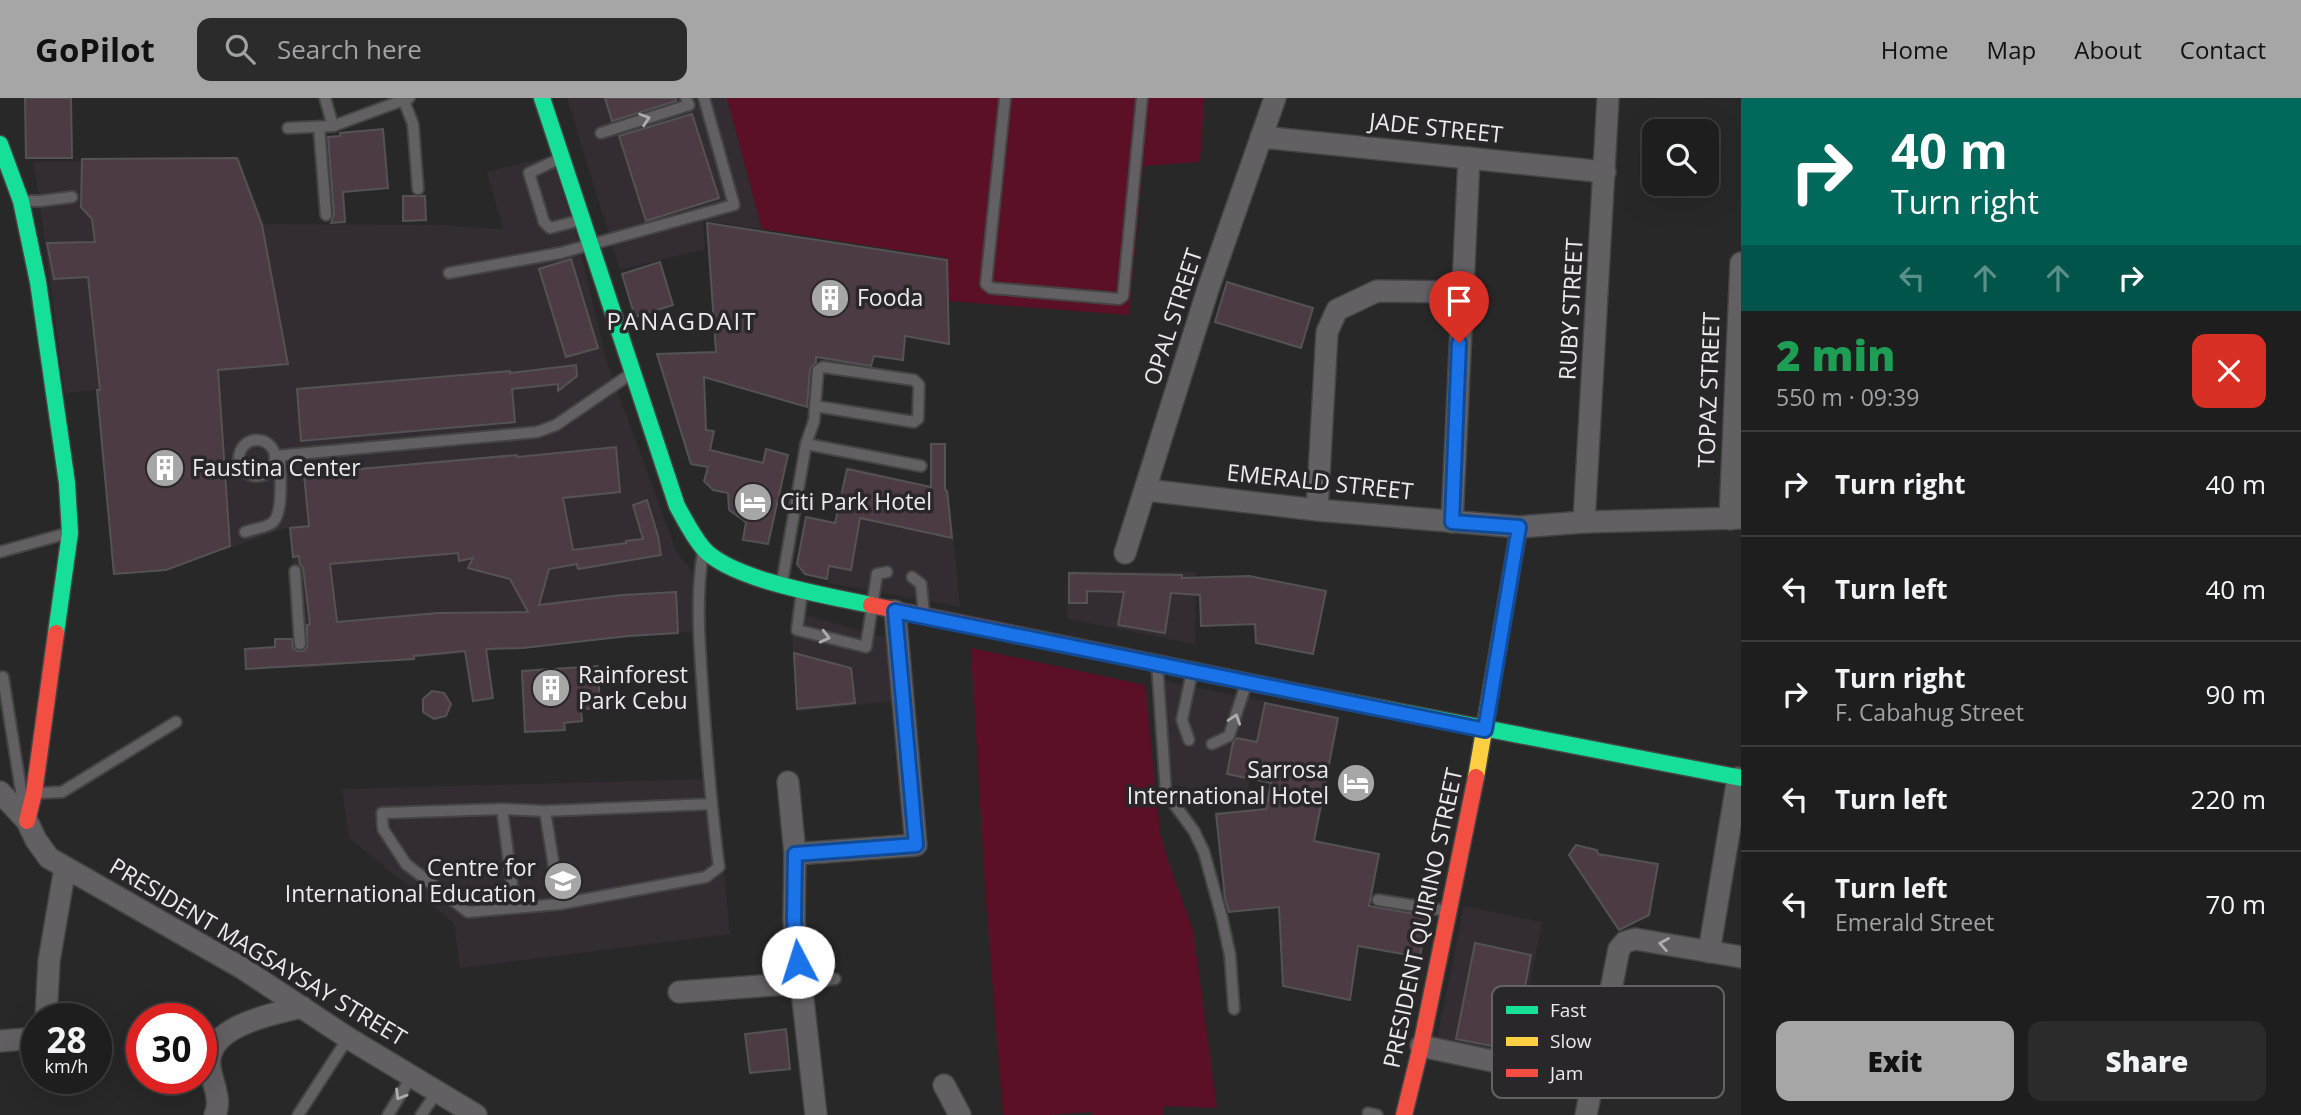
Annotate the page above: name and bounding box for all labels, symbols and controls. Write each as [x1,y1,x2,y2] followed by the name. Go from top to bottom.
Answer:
[197,18,687,81] search box
[35,27,155,72] text: GoPilot
[221,30,259,68] icon: search
[277,31,422,67] text: Search here
[1881,33,1949,66] text: Home
[1987,33,2036,66] text: Map
[2074,33,2142,66] text: About
[2180,33,2266,66] text: Contact
[1366,104,1505,150] street label: JADE STREET
[639,112,651,127] one-way arrow
[1891,117,2008,183] text: 40 m
[1642,119,1719,196] map controls
[1642,119,1719,196] button: search
[1776,126,1867,217] icon: right
[1891,180,2039,223] text: Turn right
[1550,237,1590,381] street label: RUBY STREET
[1135,244,1209,389] street label: OPAL STREET
[1893,259,1931,297] icon: left
[1966,259,2004,297] icon: ahead
[2039,259,2077,297] icon: ahead
[2112,259,2150,297] icon: right
[1429,271,1489,343] pin
[809,277,851,319] building icon: Fooda
[857,281,923,313] place label: Fooda
[1440,282,1478,320] icon: arrive
[607,304,757,337] district label: PANAGDAIT
[1689,311,1727,468] street label: TOPAZ STREET
[1776,326,1895,383] text: 2 min
[2192,334,2266,408] button: close
[1776,381,1919,413] text: 550 m · 09:39
[144,447,186,489] building icon: Faustina Center
[192,451,361,483] place label: Faustina Center
[1225,455,1415,507] street label: EMERALD STREET
[1776,465,1814,503] icon: right
[1835,466,1966,502] text: Turn right
[2205,466,2266,502] text: 40 m
[732,481,774,523] hotel icon: Citi Park Hotel
[780,485,932,517] place label: Citi Park Hotel
[1776,570,1814,608] icon: left
[1835,571,1947,607] text: Turn left
[2205,571,2266,607] text: 40 m
[819,629,831,643] one-way arrow
[578,658,688,716] place label: Rainforest Park Cebu
[1835,660,1966,696] text: Turn right
[530,667,572,709] building icon: Rainforest Park Cebu
[1776,675,1814,713] icon: right
[2205,676,2266,712] text: 90 m
[1835,696,2024,728] text: F. Cabahug Street
[1227,713,1241,725] one-way arrow
[1127,753,1329,811] place label: Sarrosa International Hotel
[1335,762,1377,804] hotel icon: Sarrosa International Hotel
[1375,765,1470,1071] street label: PRESIDENT QUIRINO STREET
[1776,780,1814,818] icon: left
[1835,781,1947,817] text: Turn left
[2191,781,2266,817] text: 220 m
[104,850,413,1053] street label: PRESIDENT MAGSAYSAY STREET
[285,851,537,909] place label: Centre for International Education
[542,860,584,902] school or university icon: Centre for International Education
[1835,870,1947,906] text: Turn left
[1776,885,1814,923] icon: left
[2205,886,2266,922] text: 70 m
[1835,906,1994,938] text: Emerald Street
[761,925,835,999] position arrow
[1658,937,1670,952] one-way arrow
[1492,986,1724,1098] legend
[1550,997,1586,1023] text: Fast
[126,1003,217,1094] speed limit sign: 30
[46,1016,87,1063] text: 28
[1776,1021,2014,1101] button: Exit
[2028,1021,2266,1101] button: Share
[1550,1028,1592,1054] text: Slow
[45,1054,88,1078] text: km/h
[1548,1060,1583,1086] text: Jam
[395,1088,408,1101] one-way arrow

